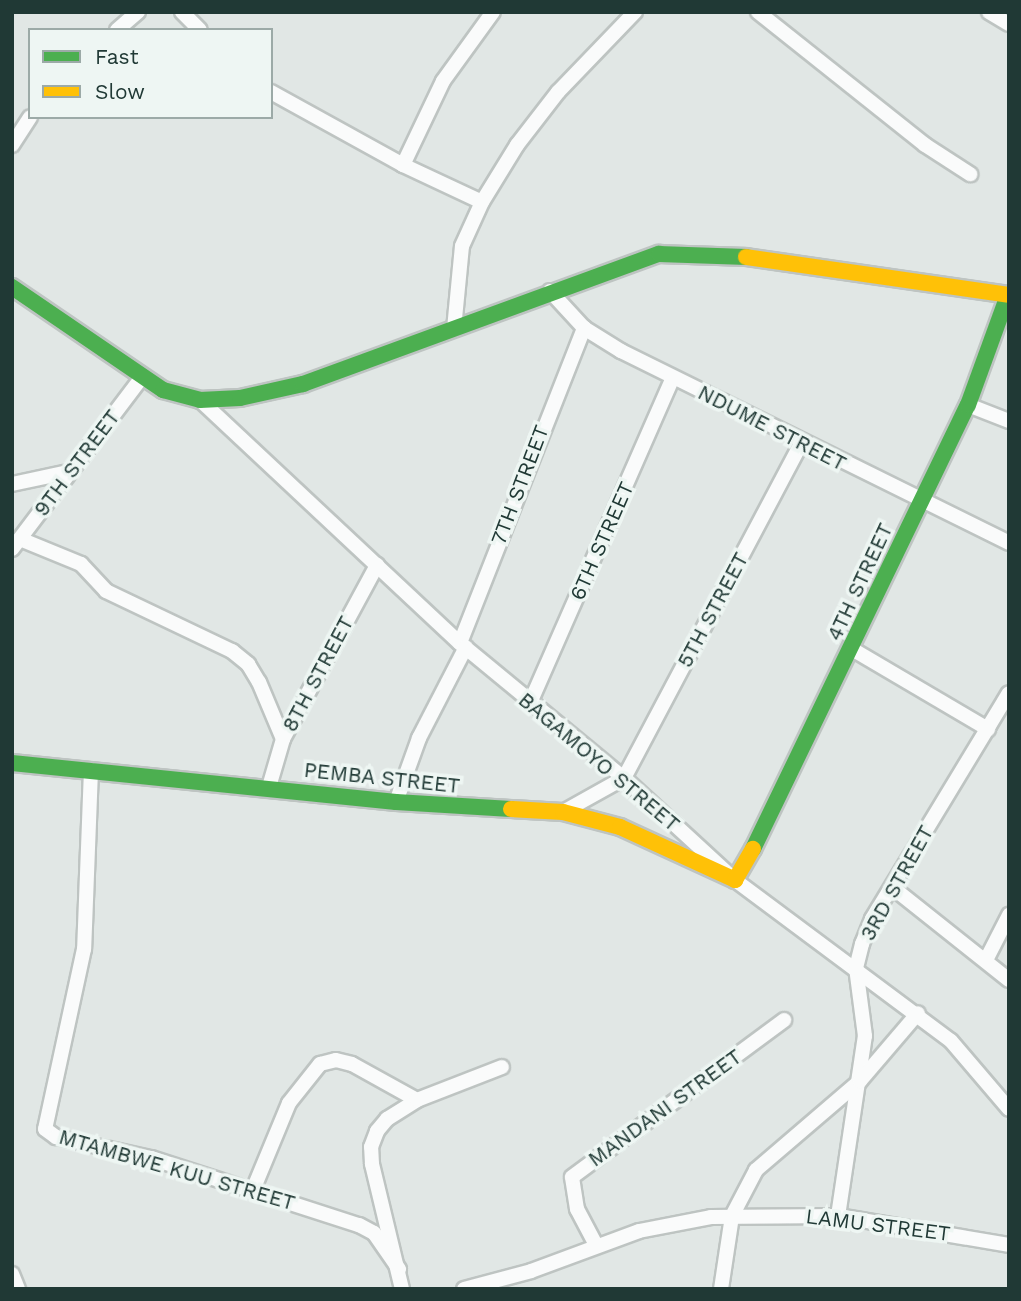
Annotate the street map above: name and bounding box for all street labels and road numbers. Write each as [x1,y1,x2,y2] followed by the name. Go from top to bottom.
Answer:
[694,380,850,476] street label: NDUME STREET
[29,405,125,521] street label: 9TH STREET
[486,422,554,548] street label: 7TH STREET
[565,478,639,604] street label: 6TH STREET
[822,519,898,645] street label: 4TH STREET
[672,548,754,672] street label: 5TH STREET
[277,612,359,736] street label: 8TH STREET
[513,687,685,837] street label: BAGAMOYO STREET
[302,757,462,799] street label: PEMBA STREET
[855,821,939,945] street label: 3RD STREET
[583,1044,747,1172] street label: MANDANI STREET
[56,1124,298,1216] street label: MTAMBWE KUU STREET
[804,1204,952,1246] street label: LAMU STREET

